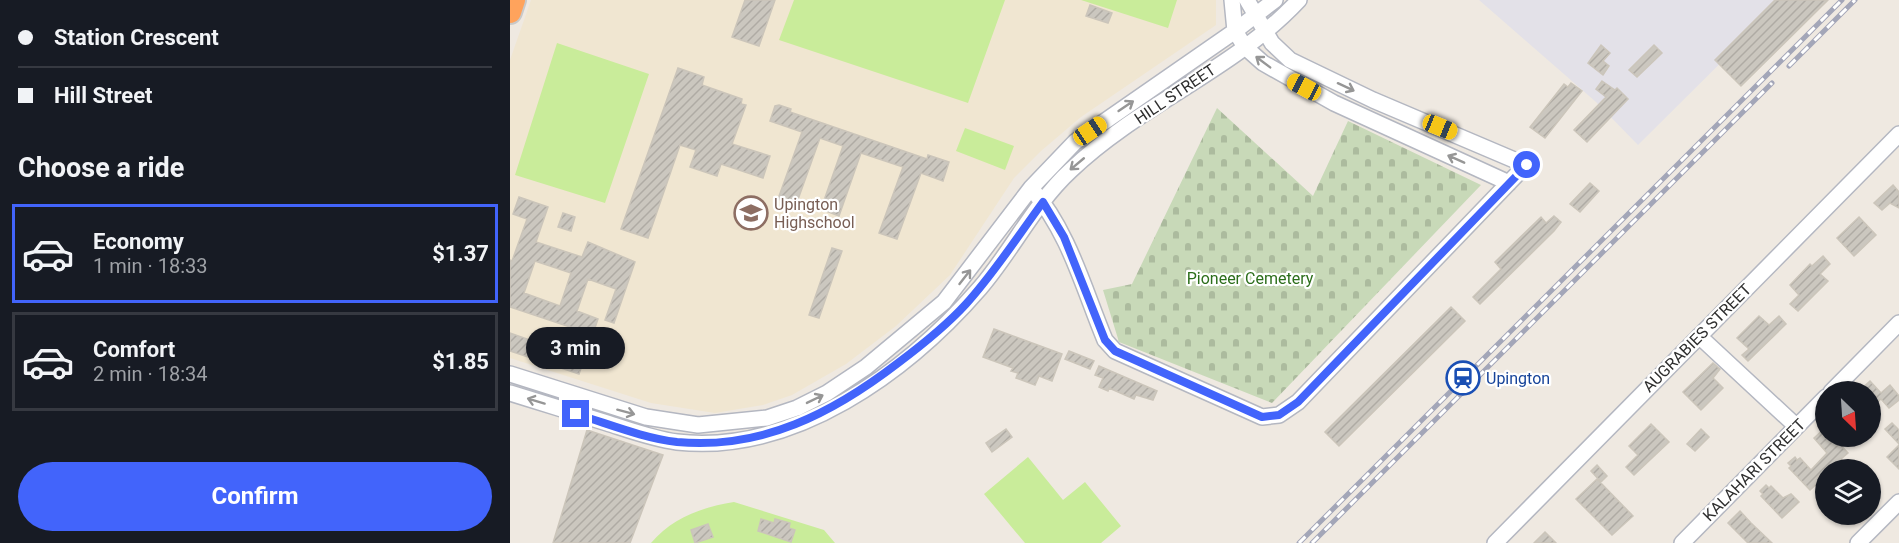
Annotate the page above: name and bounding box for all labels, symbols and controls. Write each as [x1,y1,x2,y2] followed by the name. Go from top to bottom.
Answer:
[54,25,219,50] text: Station Crescent
[1255,56,1271,69] one-way arrow
[1131,60,1220,128] street label: HILL STREET
[1284,71,1324,103] car
[1337,81,1355,93] one-way arrow
[54,83,153,108] text: Hill Street
[1117,100,1134,112] one-way arrow
[1420,112,1460,142] car
[1070,113,1110,149] car
[1513,151,1540,178] route start
[18,152,184,184] text: Choose a ride
[1447,153,1465,165] one-way arrow
[1070,157,1085,171] one-way arrow
[733,195,769,231] school or university icon: Upington Highschool
[774,195,855,232] place label: Upington Highschool
[21,227,75,281] icon: car
[93,229,184,254] text: Economy
[432,241,489,266] text: $1.37
[93,254,208,278] text: 1 min · 18:33
[959,269,972,285] one-way arrow
[1187,269,1314,288] park label: Pioneer Cemetery
[1639,280,1755,396] street label: AUGRABIES STREET
[526,327,626,369] callout: 3 min
[21,335,75,389] icon: car
[550,336,601,360] text: 3 min
[93,337,175,362] text: Comfort
[432,349,489,374] text: $1.85
[1445,360,1481,396] station icon: Upington
[93,362,208,386] text: 2 min · 18:34
[1486,369,1550,388] place label: Upington
[1815,381,1881,447] north arrow
[1815,381,1881,525] map controls
[806,393,824,405] one-way arrow
[527,395,546,406] one-way arrow
[562,400,589,427] route end
[616,407,635,418] one-way arrow
[1699,415,1809,525] street label: KALAHARI STREET
[1815,459,1881,525] button: layers
[18,462,492,531] button: Confirm

